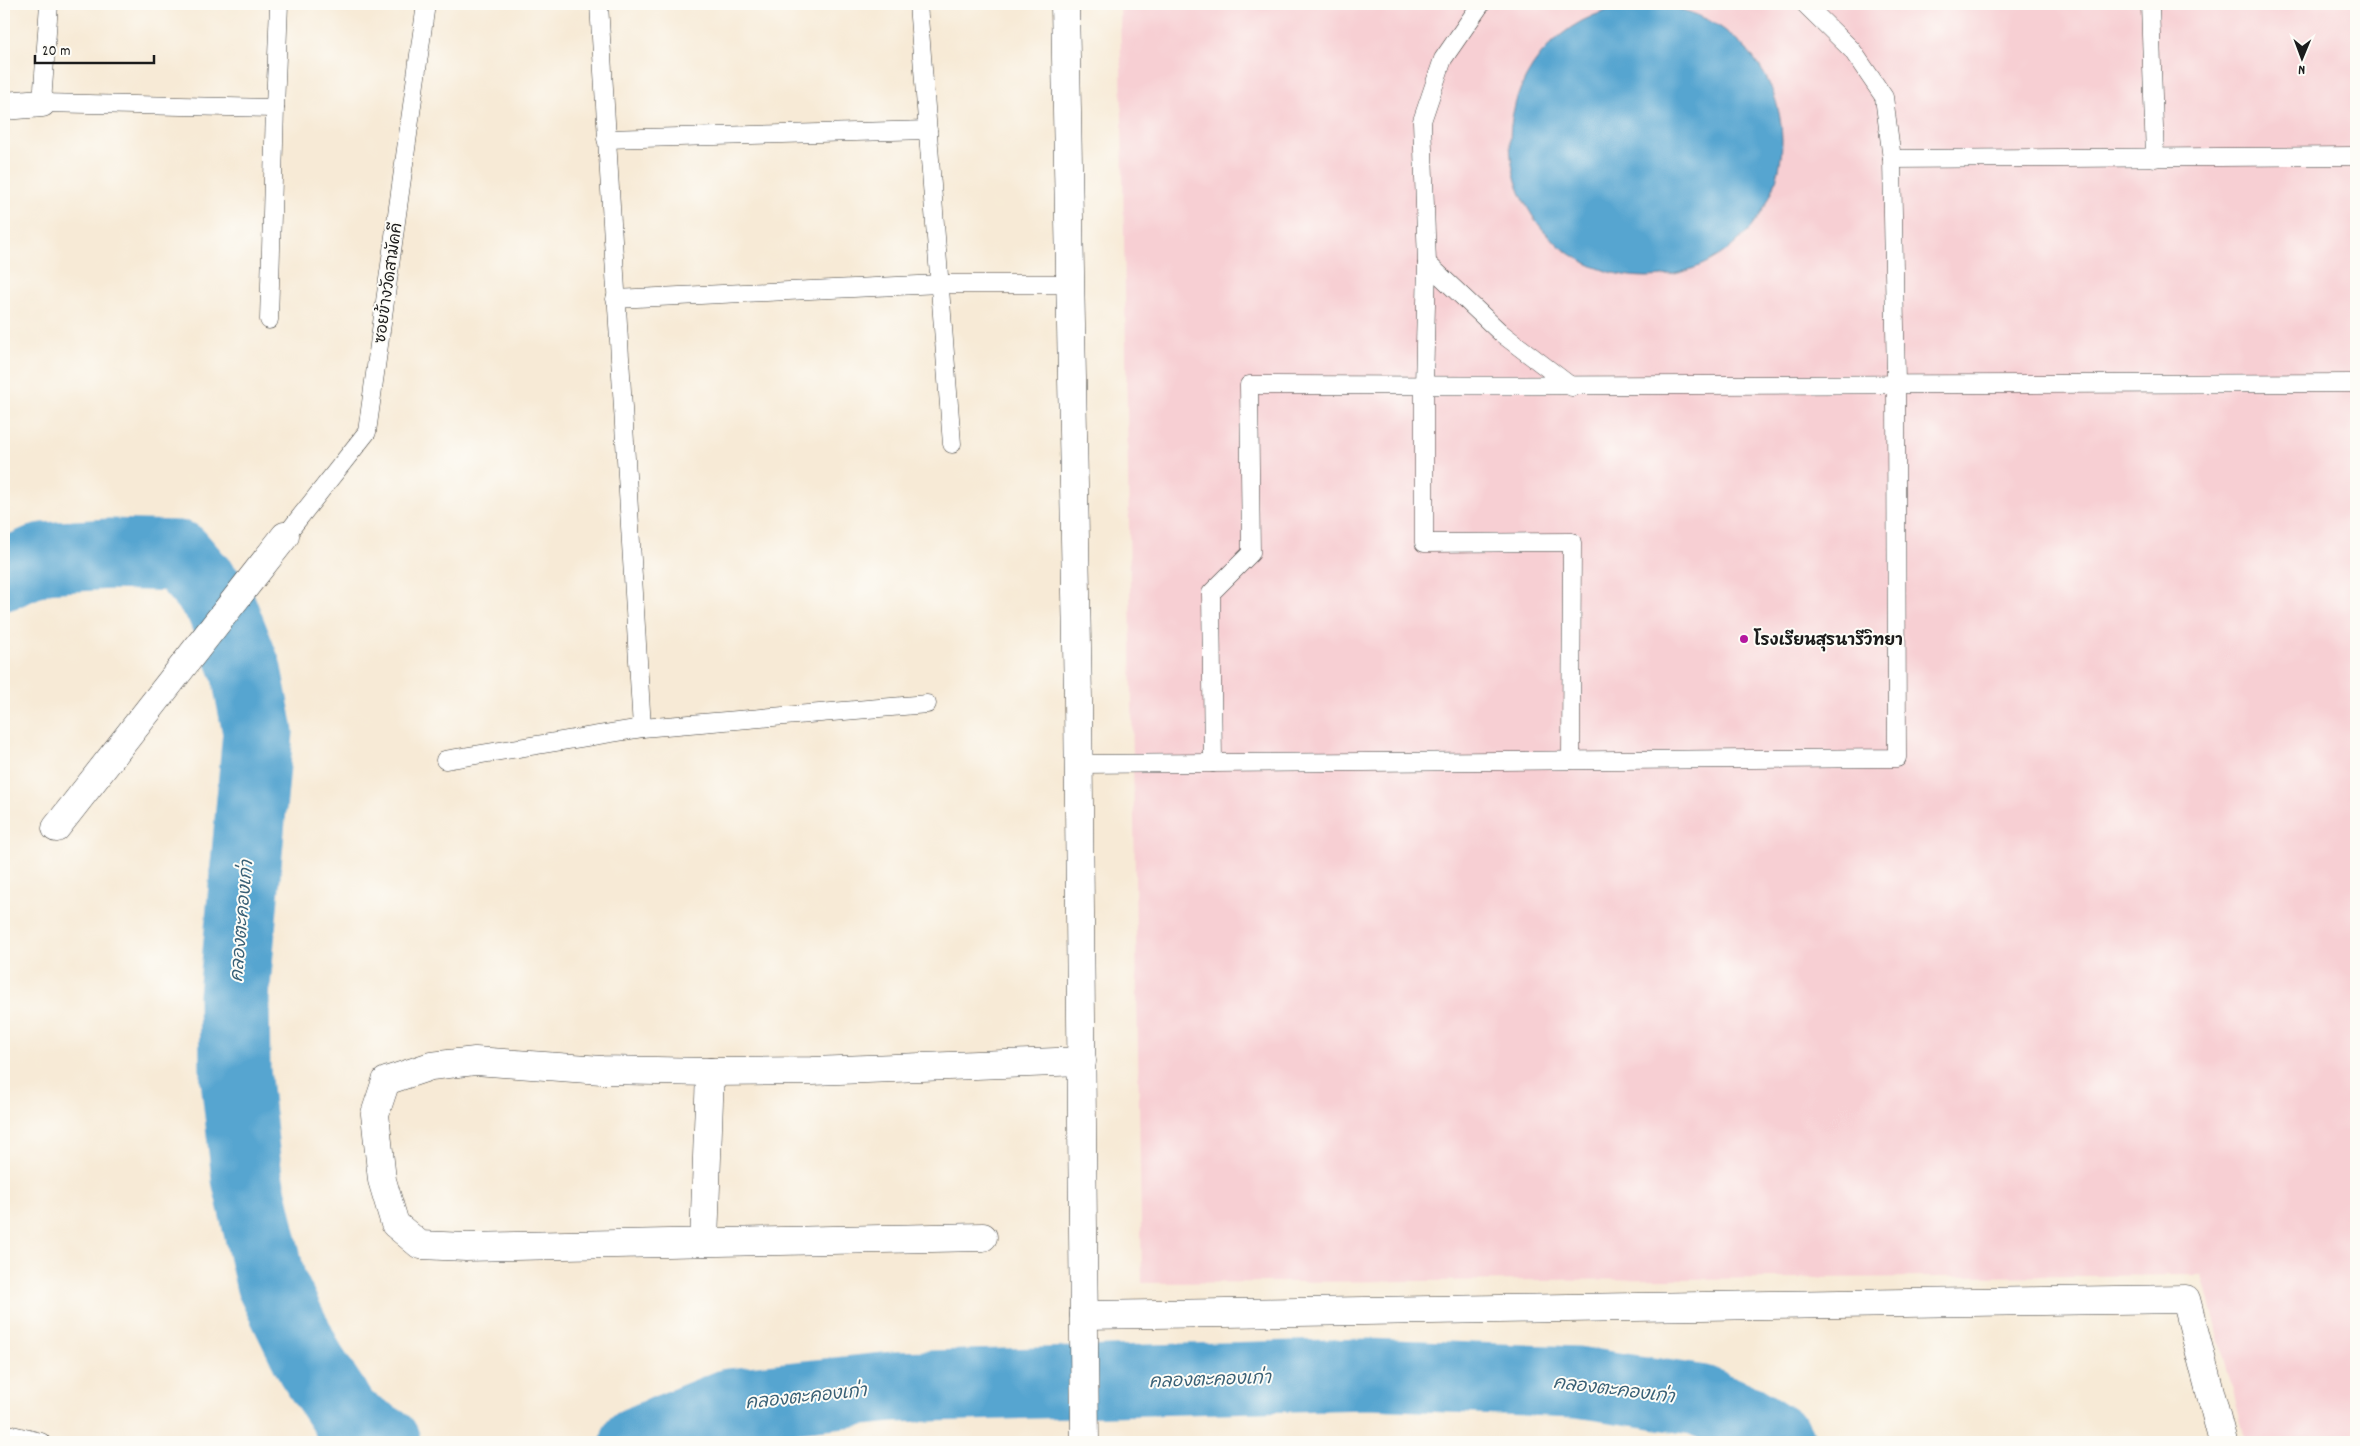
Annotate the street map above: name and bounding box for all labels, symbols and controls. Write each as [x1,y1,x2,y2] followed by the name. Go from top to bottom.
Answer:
[35,32,154,64] scale bar
[2278,32,2328,82] north arrow
[42,41,70,63] text: 20 m
[2298,59,2305,79] text: N
[369,221,409,345] street label: ซอยข้างวัดสามัคคี
[1753,628,1903,653] place label: โรงเรียนสุรนารีวิทยา
[1738,633,1750,645] marker: โรงเรียนสุรนารีวิทยา
[224,858,261,983] water label: คลองตะคองเก่า
[1149,1365,1272,1396] water label: คลองตะคองเก่า
[1552,1370,1677,1411] water label: คลองตะคองเก่า
[744,1378,869,1417] water label: คลองตะคองเก่า

